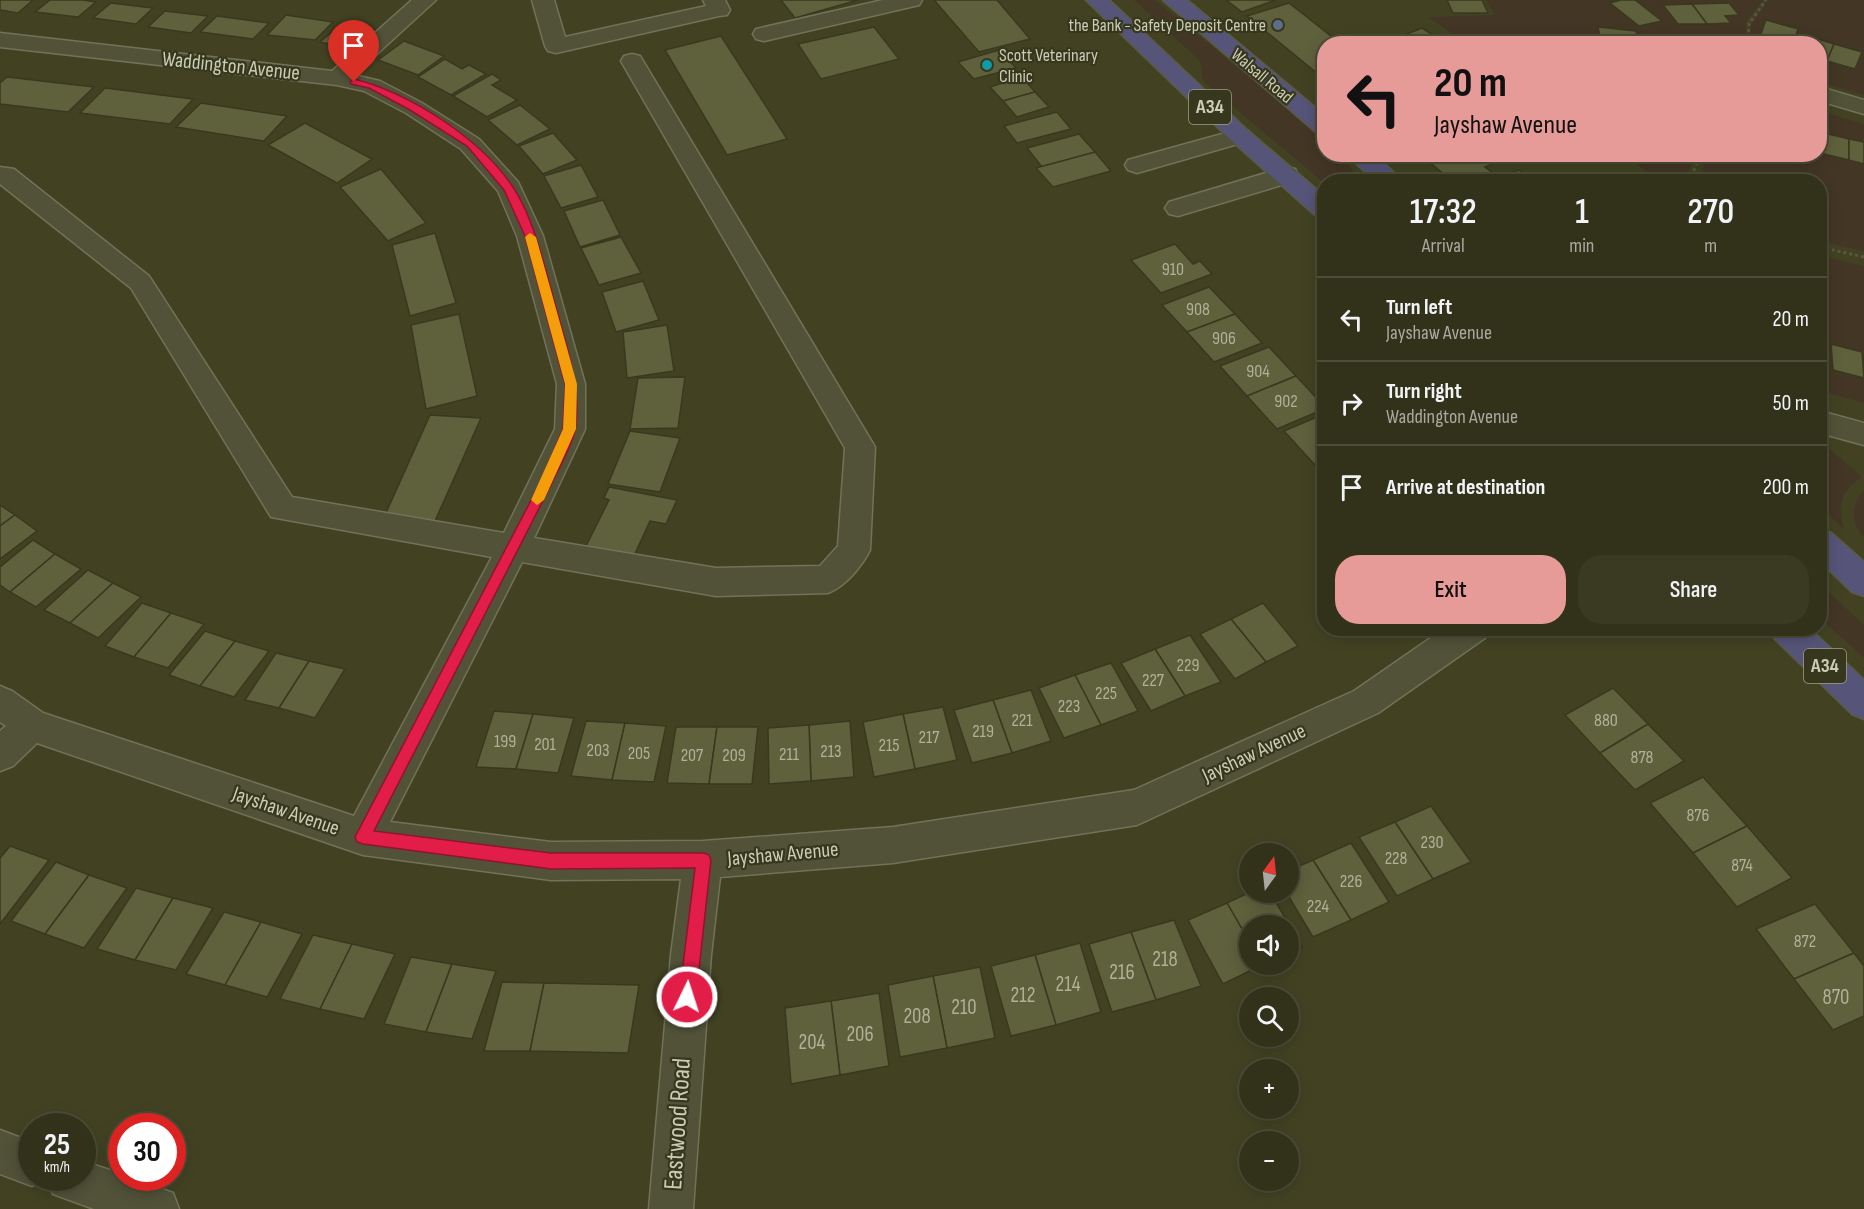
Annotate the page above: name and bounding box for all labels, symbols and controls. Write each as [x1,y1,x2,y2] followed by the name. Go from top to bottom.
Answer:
[1068,15,1266,36] place label: the Bank - Safety Deposit Centre
[1271,18,1285,32] marker: the Bank - Safety Deposit Centre
[328,20,379,82] pin
[337,29,370,62] icon: arrive
[1227,44,1297,108] street label: Walsall Road
[999,45,1098,87] place label: Scott Veterinary Clinic
[161,46,301,86] street label: Waddington Avenue
[980,58,994,72] marker: Scott Veterinary Clinic
[1434,58,1507,109] text: 20 m
[1335,60,1413,138] icon: left
[1189,90,1231,124] road number: A34
[1434,109,1577,141] text: Jayshaw Avenue
[1410,191,1477,234] text: 17:32
[1575,191,1589,234] text: 1
[1687,191,1734,234] text: 270
[1422,234,1465,258] text: Arrival
[1569,234,1594,258] text: min
[1704,234,1717,258] text: m
[1162,259,1184,280] house number: 910
[1386,294,1452,321] text: Turn left
[1186,299,1210,320] house number: 908
[1335,303,1368,336] icon: left
[1773,306,1809,333] text: 20 m
[1386,321,1492,345] text: Jayshaw Avenue
[1212,328,1236,349] house number: 906
[1246,361,1270,382] house number: 904
[1386,378,1462,405] text: Turn right
[1335,387,1368,420] icon: right
[1773,390,1809,417] text: 50 m
[1274,391,1298,412] house number: 902
[1386,405,1518,429] text: Waddington Avenue
[1335,471,1368,504] icon: arrive
[1386,474,1545,501] text: Arrive at destination
[1763,474,1809,501] text: 200 m
[1335,555,1566,624] button: Exit
[1578,555,1809,624] button: Share
[1804,649,1846,683] road number: A34
[1177,655,1199,676] house number: 229
[1142,670,1165,691] house number: 227
[1095,683,1117,704] house number: 225
[1058,696,1080,717] house number: 223
[1011,710,1033,731] house number: 221
[1594,710,1618,731] house number: 880
[1197,718,1310,788] street label: Jayshaw Avenue
[972,721,994,742] house number: 219
[919,727,940,748] house number: 217
[494,731,516,752] house number: 199
[534,734,557,755] house number: 201
[879,735,900,756] house number: 215
[587,740,610,761] house number: 203
[820,741,842,762] house number: 213
[628,743,650,764] house number: 205
[779,744,800,765] house number: 211
[681,745,704,766] house number: 207
[722,745,746,766] house number: 209
[1631,747,1654,768] house number: 878
[228,781,343,841] street label: Jayshaw Avenue
[1687,805,1710,826] house number: 876
[1420,832,1444,853] house number: 230
[725,837,840,871] street label: Jayshaw Avenue
[1239,843,1299,903] north arrow
[1239,843,1299,1191] map controls
[1385,848,1407,869] house number: 228
[1731,855,1753,876] house number: 874
[1340,871,1362,892] house number: 226
[1307,896,1330,917] house number: 224
[1239,915,1299,975] button: sound
[1794,931,1816,952] house number: 872
[1152,947,1178,972] house number: 218
[1109,960,1135,985] house number: 216
[655,965,719,1029] position arrow
[1056,972,1081,997] house number: 214
[1011,983,1035,1008] house number: 212
[1823,985,1849,1010] house number: 870
[1239,987,1299,1047] button: search
[951,995,977,1020] house number: 210
[903,1004,931,1029] house number: 208
[846,1022,874,1047] house number: 206
[799,1030,826,1055] house number: 204
[658,1057,698,1191] street label: Eastwood Road
[1239,1059,1299,1119] button: +
[108,1113,186,1191] speed limit sign: 30
[44,1127,70,1163] text: 25
[1239,1131,1299,1191] button: −
[44,1158,70,1177] text: km/h

